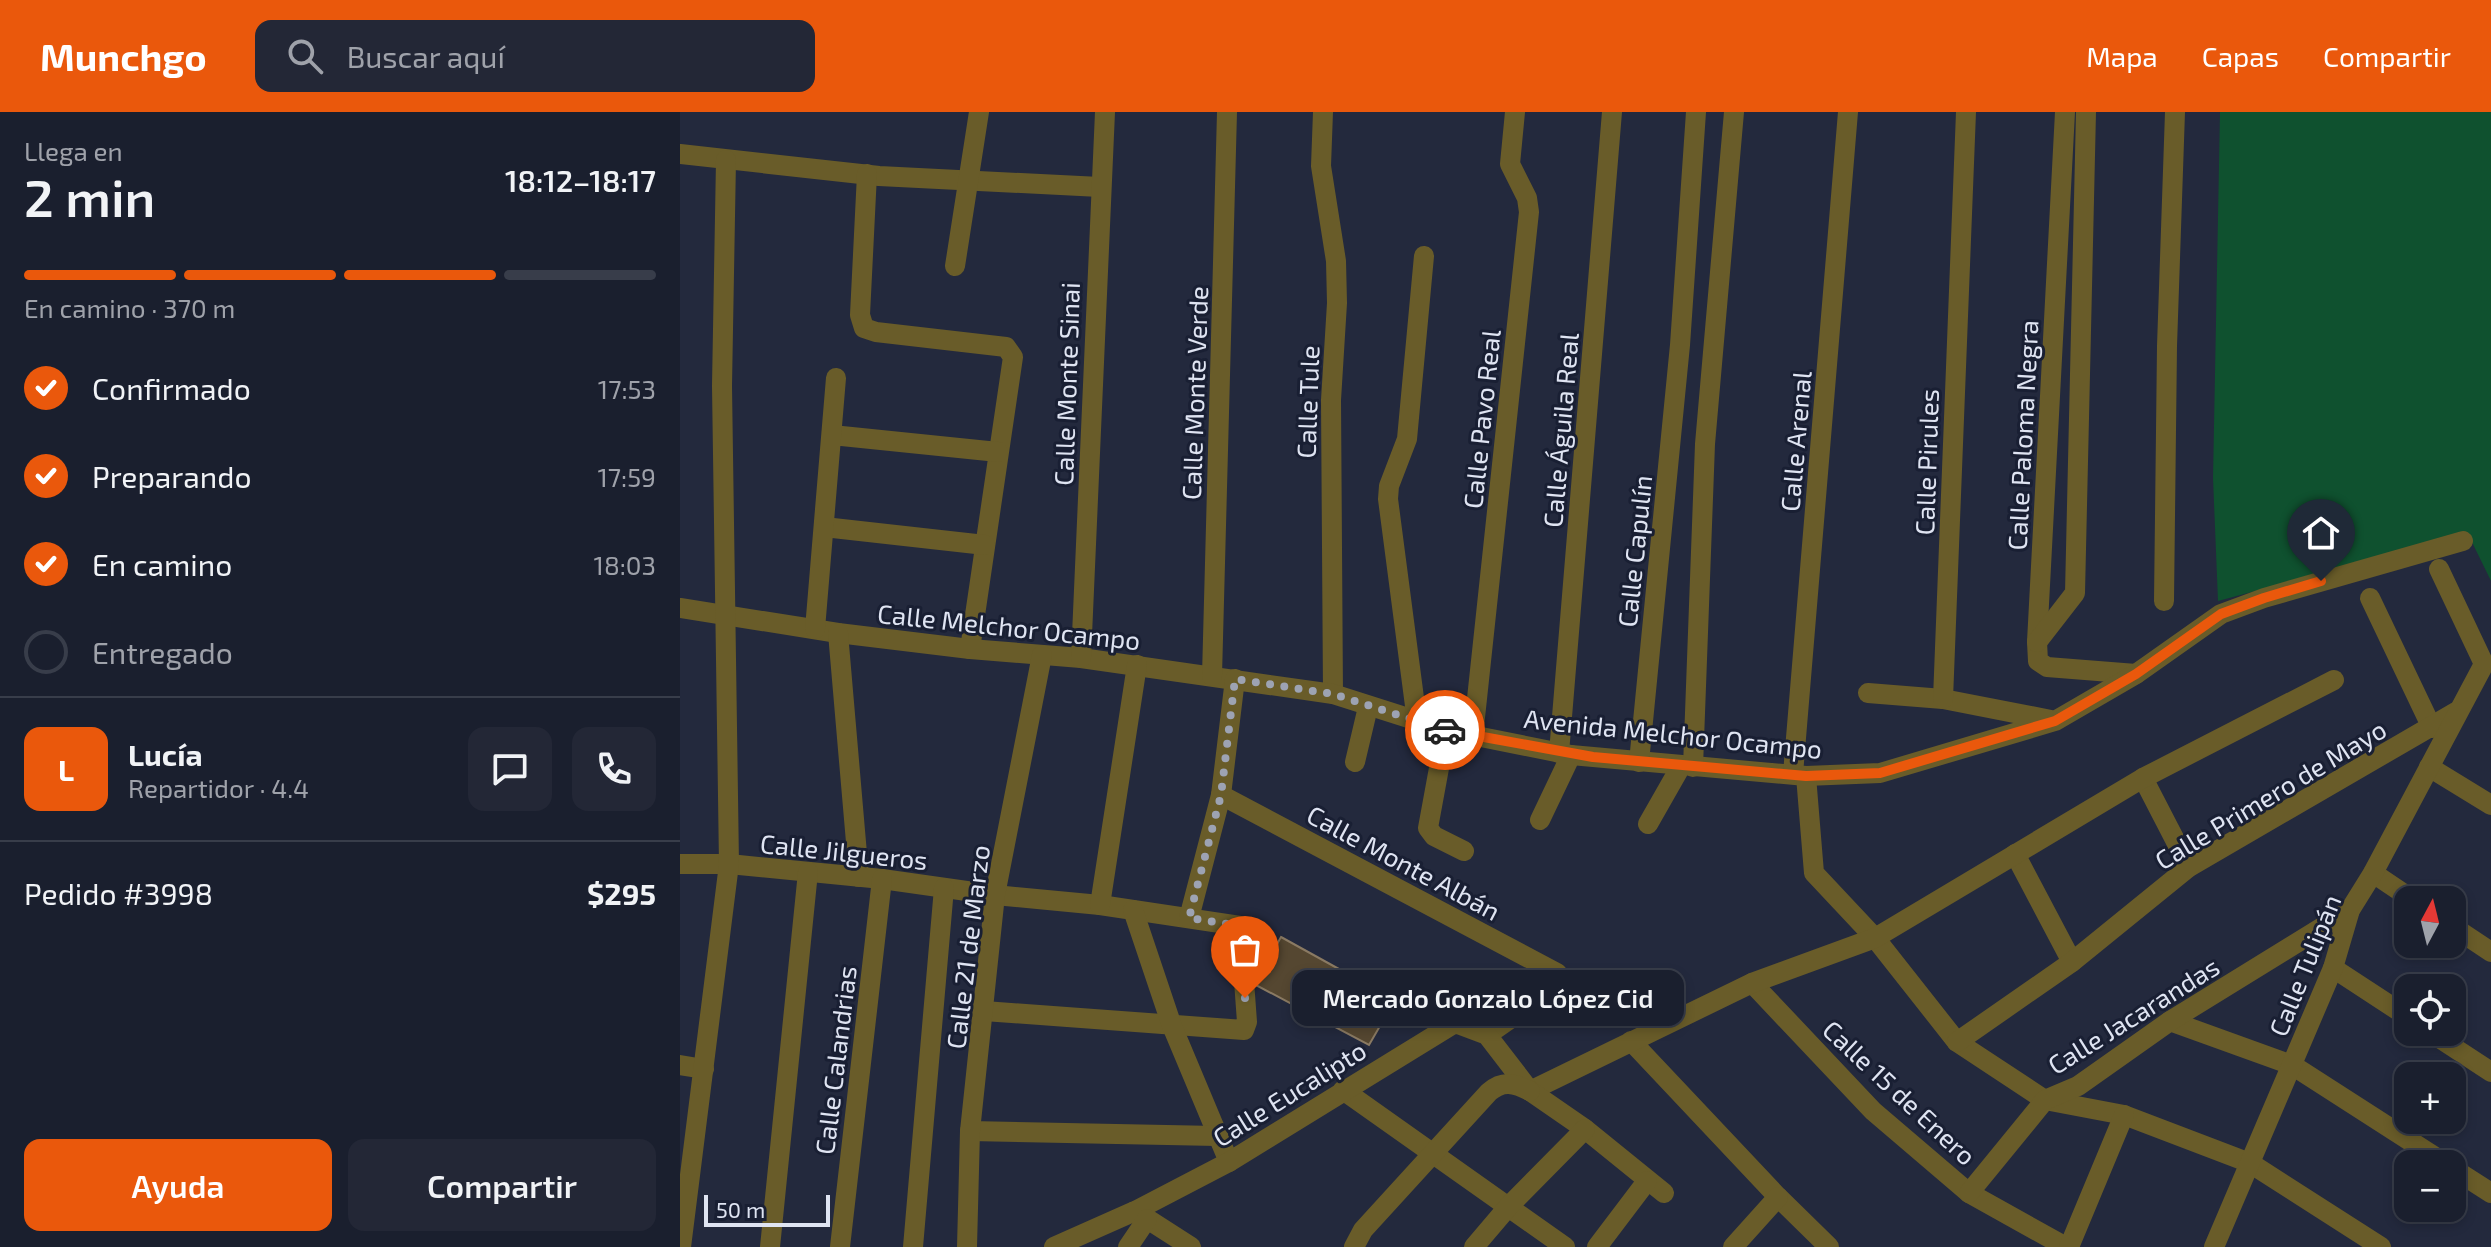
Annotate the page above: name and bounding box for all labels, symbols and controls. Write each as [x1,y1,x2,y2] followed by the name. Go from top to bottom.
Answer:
[255,20,815,92] search box
[40,33,207,79] text: Munchgo
[283,34,327,78] icon: search
[347,38,505,74] text: Buscar aquí
[2086,39,2158,73] text: Mapa
[2202,39,2279,73] text: Capas
[2323,39,2451,73] text: Compartir
[24,135,123,166] text: Llega en
[505,162,656,198] text: 18:12–18:17
[24,165,155,227] text: 2 min
[1047,282,1085,486] street label: Calle Monte Sinai
[1175,286,1213,500] street label: Calle Monte Verde
[24,292,235,323] text: En camino · 370 m
[2000,319,2044,551] street label: Calle Paloma Negra
[1456,328,1506,510] street label: Calle Pavo Real
[1536,331,1584,529] street label: Calle Águila Real
[1290,345,1324,459] street label: Calle Tule
[24,366,68,410] icon: check
[1773,369,1817,513] street label: Calle Arenal
[92,370,251,406] text: Confirmado
[598,373,656,404] text: 17:53
[1908,388,1944,536] street label: Calle Pirules
[24,454,68,498] icon: check
[92,458,251,494] text: Preparando
[597,461,656,492] text: 17:59
[1611,473,1657,629] street label: Calle Capulín
[2287,499,2355,581] pin
[2299,511,2343,555] icon: home
[24,542,68,586] icon: check
[92,546,232,582] text: En camino
[594,549,656,580] text: 18:03
[876,597,1142,655] street label: Calle Melchor Ocampo
[92,634,233,670] text: Entregado
[1405,690,1485,770] courier
[1522,702,1824,764] street label: Avenida Melchor Ocampo
[1423,708,1467,752] icon: car
[2149,713,2391,875] street label: Calle Primero de Mayo
[468,727,552,811] button: chat
[572,727,656,811] button: phone
[128,736,203,772] text: Lucía
[58,751,74,787] text: L
[128,772,309,803] text: Repartidor · 4.4
[1302,798,1506,926] street label: Calle Monte Albán
[759,827,929,875] street label: Calle Jilgueros
[939,843,995,1051] street label: Calle 21 de Marzo
[24,875,213,911] text: Pedido #3998
[587,875,656,911] text: $295
[2394,886,2466,958] north arrow
[2394,886,2466,1222] map controls
[2262,890,2346,1040] street label: Calle Tulipán
[1211,916,1279,998] pin
[1223,928,1267,972] icon: bag
[2042,950,2224,1080] street label: Calle Jacarandas
[808,964,862,1156] street label: Calle Calandrias
[1293,970,1685,1026] callout: Mercado Gonzalo López Cid
[2394,974,2466,1046] button: locate
[1323,982,1653,1013] text: Mercado Gonzalo López Cid
[1817,1013,1983,1171] street label: Calle 15 de Enero
[1207,1034,1371,1152] street label: Calle Eucalipto
[2394,1062,2466,1134] button: +
[24,1139,332,1231] button: Ayuda
[348,1139,656,1231] button: Compartir
[2394,1150,2466,1222] button: −
[704,1191,830,1227] scale bar
[716,1196,765,1222] text: 50 m

